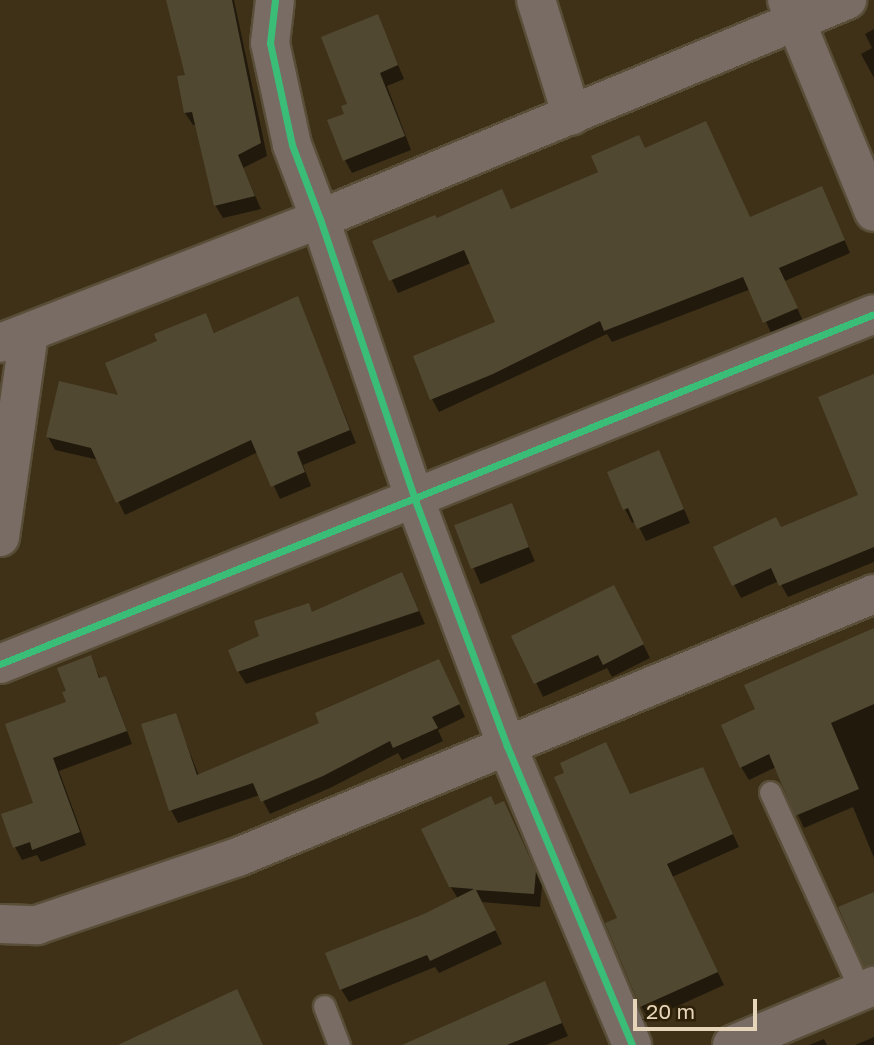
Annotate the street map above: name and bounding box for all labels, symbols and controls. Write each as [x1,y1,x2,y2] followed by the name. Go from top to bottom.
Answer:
[636,986,760,1030] scale bar
[646,998,695,1024] text: 20 m

